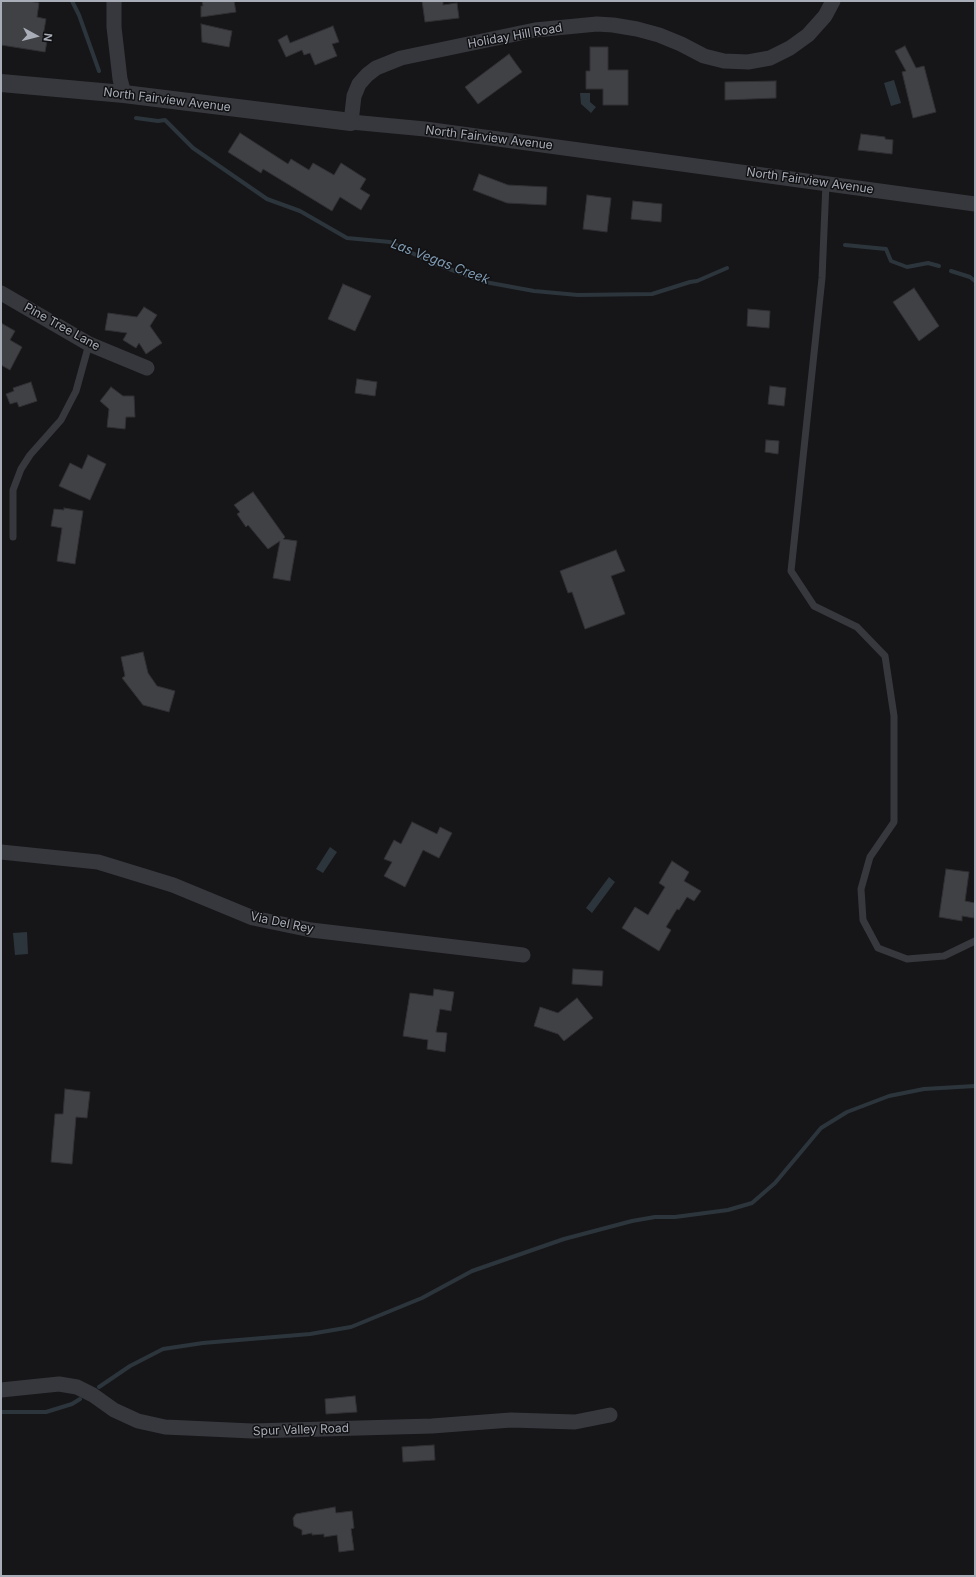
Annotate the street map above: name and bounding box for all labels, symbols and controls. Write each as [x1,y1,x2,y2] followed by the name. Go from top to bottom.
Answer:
[16,16,56,56] north arrow
[467,21,563,51] street label: Holiday Hill Road
[40,32,55,42] text: N
[102,85,232,115] street label: North Fairview Avenue
[424,123,554,153] street label: North Fairview Avenue
[745,165,875,197] street label: North Fairview Avenue
[388,236,492,288] water label: Las Vegas Creek
[22,300,102,354] street label: Pine Tree Lane
[249,909,315,937] street label: Via Del Rey
[253,1421,349,1439] street label: Spur Valley Road

